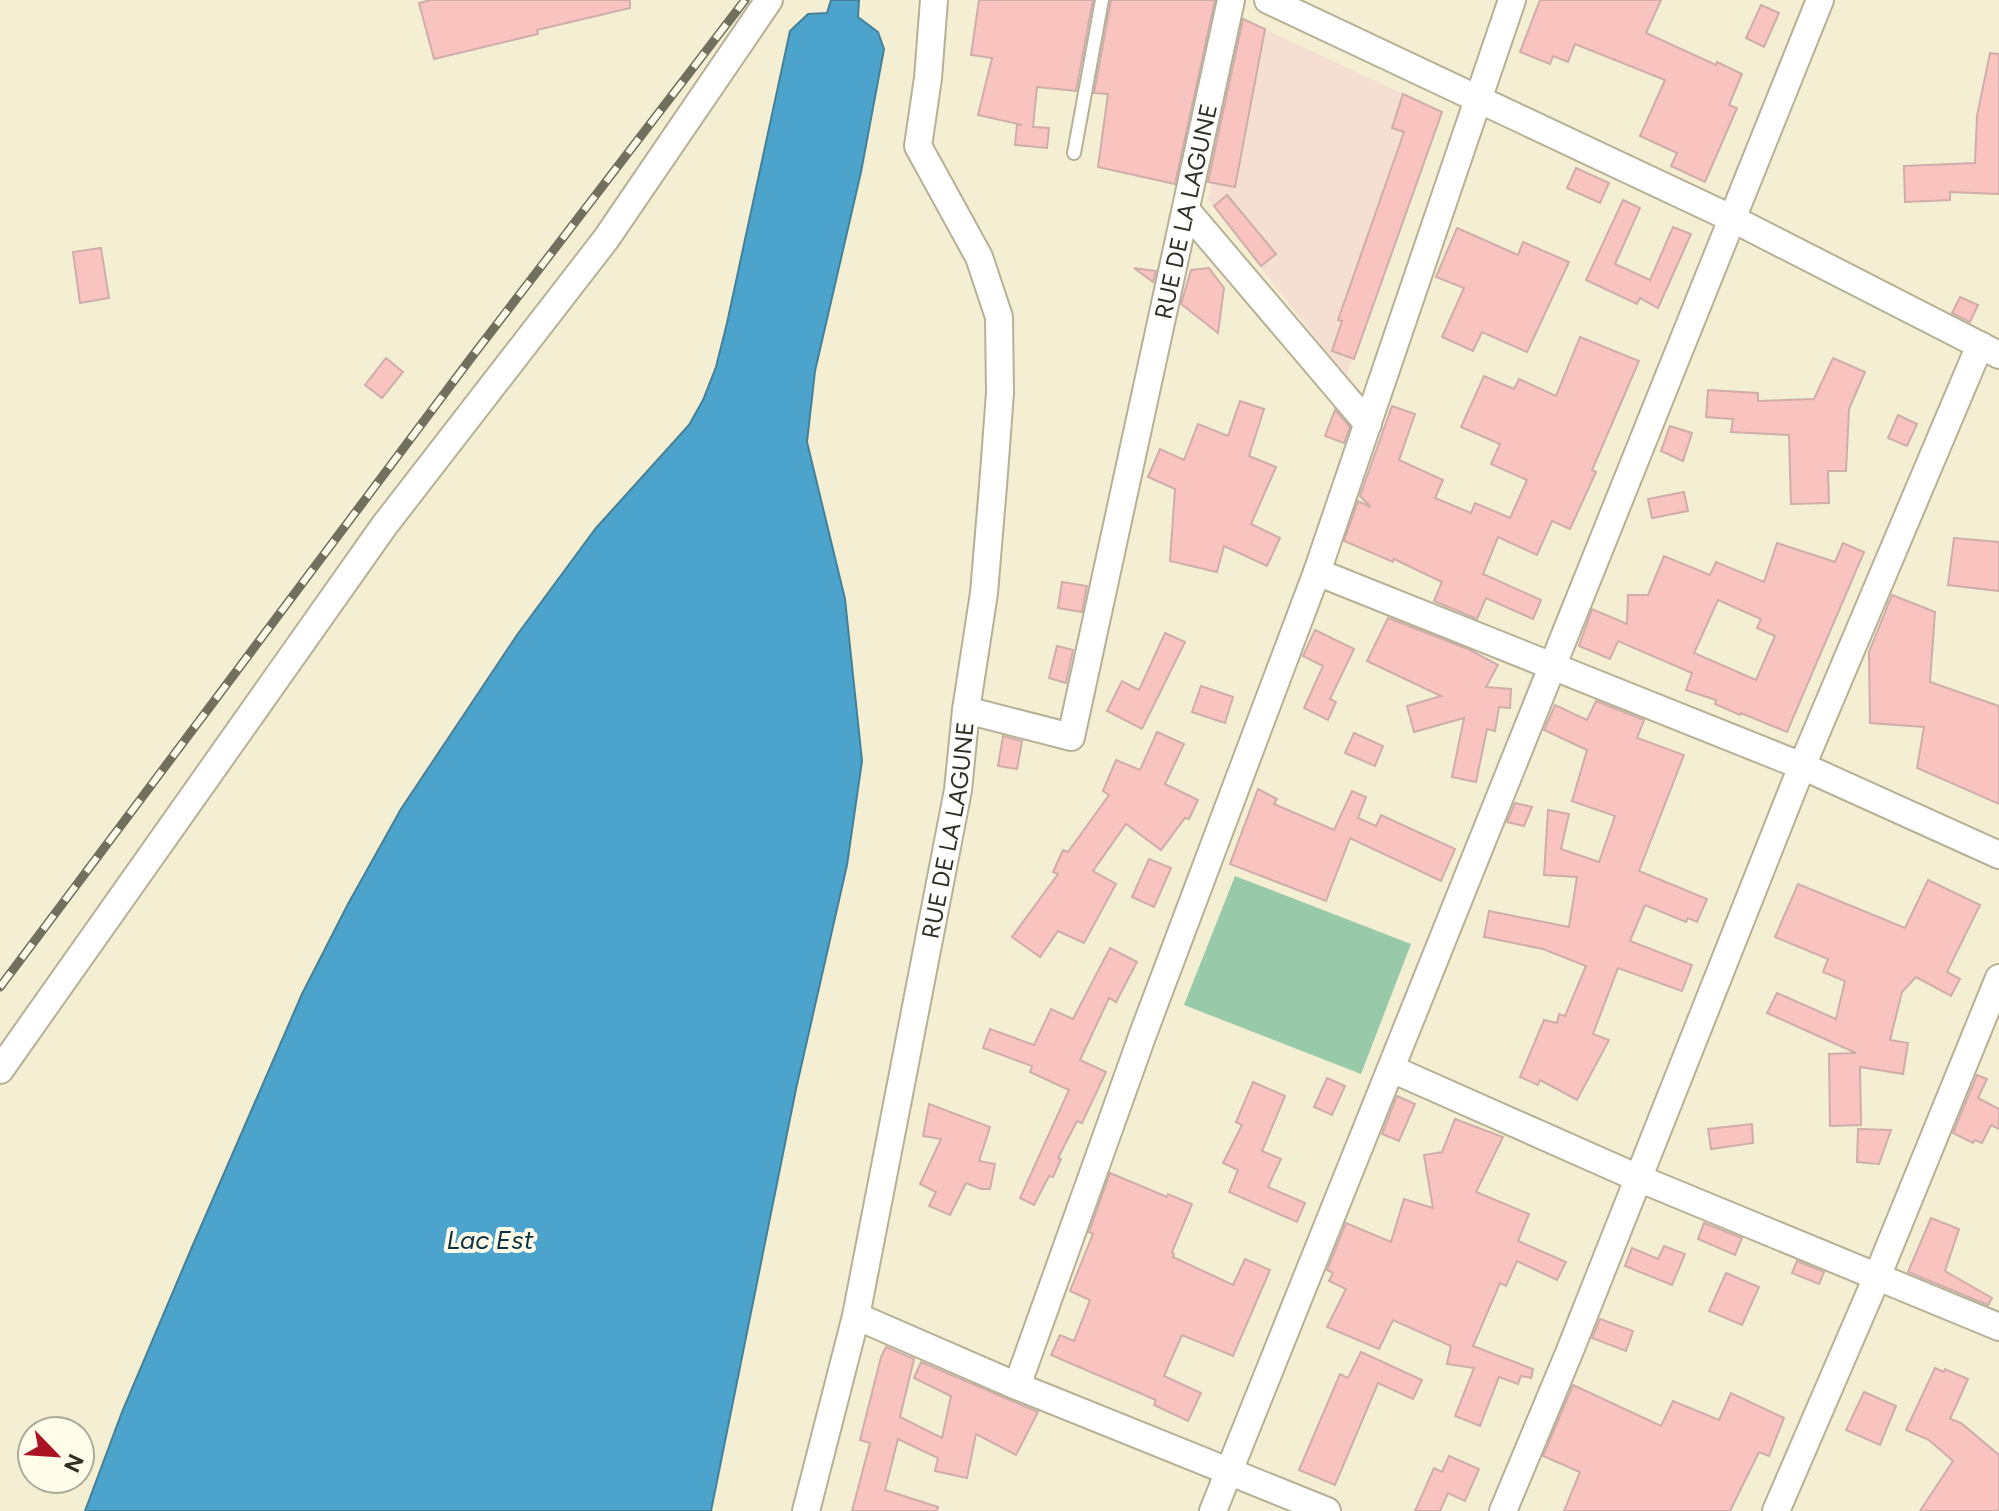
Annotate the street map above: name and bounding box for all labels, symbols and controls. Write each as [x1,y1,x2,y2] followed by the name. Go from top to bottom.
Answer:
[1148,101,1223,322] street label: RUE DE LA LAGUNE
[915,720,979,941] street label: RUE DE LA LAGUNE
[447,1224,534,1256] water label: Lac Est
[16,1415,96,1495] north arrow
[58,1450,90,1477] text: N

